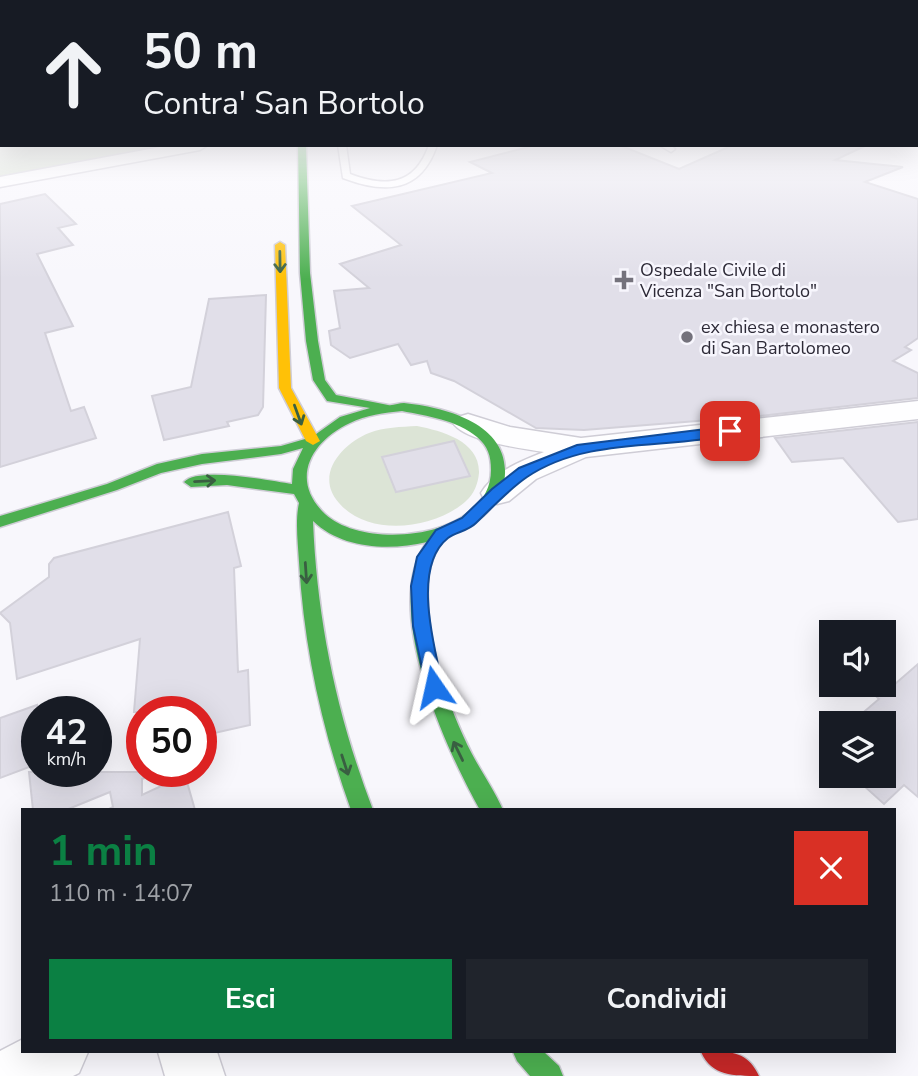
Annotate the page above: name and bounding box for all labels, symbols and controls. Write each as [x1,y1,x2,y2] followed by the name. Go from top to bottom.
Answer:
[143,18,258,85] text: 50 m
[28,28,119,119] icon: ahead
[143,82,425,125] text: Contra' San Bortolo
[273,251,287,274] one-way arrow
[639,258,817,303] place label: Ospedale Civile di Vicenza "San Bortolo"
[614,270,634,290] marker: Ospedale Civile di Vicenza "San Bortolo"
[701,315,880,360] place label: ex chiesa e monastero di San Bartolomeo
[679,329,695,345] marker: ex chiesa e monastero di San Bartolomeo
[700,401,760,461] pin
[293,404,305,426] one-way arrow
[711,412,749,450] icon: arrive
[193,474,216,487] one-way arrow
[300,561,313,584] one-way arrow
[819,620,896,788] map controls
[819,620,896,697] button: sound
[397,650,471,724] position arrow
[126,696,217,787] speed limit sign: 50
[45,709,88,756] text: 42
[819,711,896,788] button: layers
[451,741,465,762] one-way arrow
[47,747,86,771] text: km/h
[339,754,352,776] one-way arrow
[49,823,158,880] text: 1 min
[794,831,868,905] button: close
[49,878,194,909] text: 110 m · 14:07
[49,959,452,1039] button: Esci
[466,959,868,1039] button: Condividi

